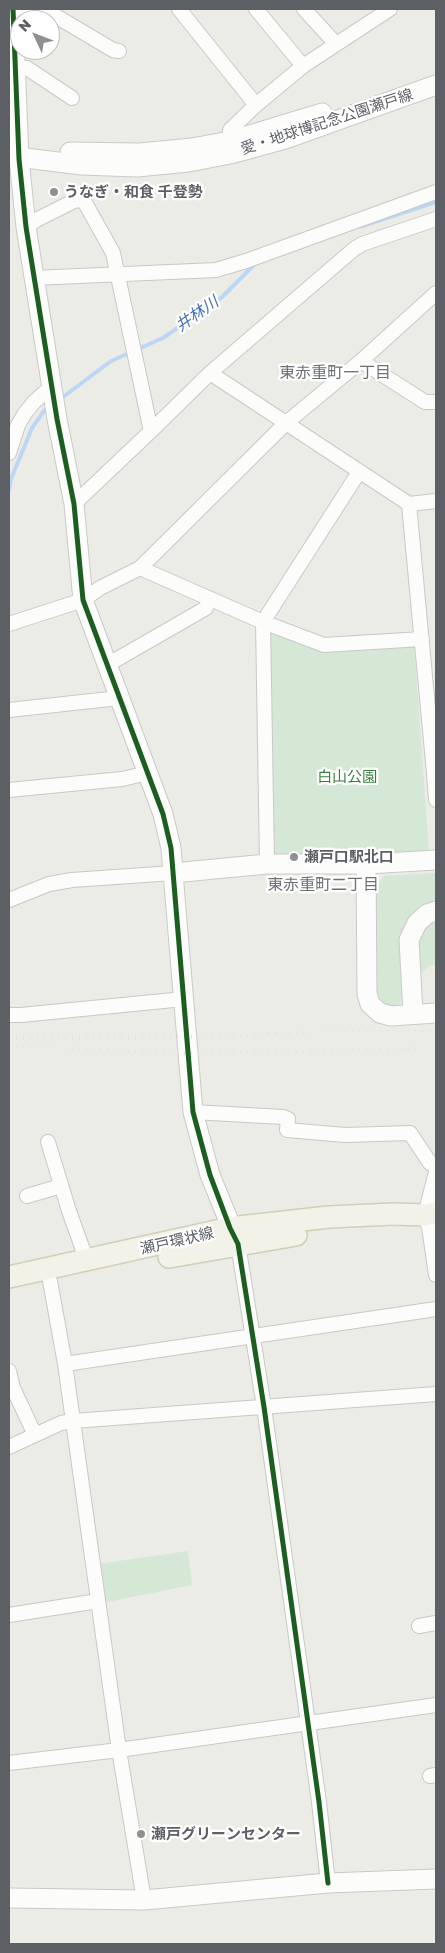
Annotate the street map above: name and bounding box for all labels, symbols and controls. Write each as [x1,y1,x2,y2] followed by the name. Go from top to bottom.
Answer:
[10,10,60,60] north arrow
[15,15,34,35] text: N
[239,86,415,158] street label: 愛・地球博記念公園瀬戸線
[64,183,203,201] place label: うなぎ・和食 千登勢
[48,186,60,198] marker: うなぎ・和食 千登勢
[172,292,222,336] water label: 井林川
[279,363,391,383] district label: 東赤重町一丁目
[317,768,377,786] park label: 白山公園
[304,848,394,866] place label: 瀬戸口駅北口
[288,851,300,863] marker: 瀬戸口駅北口
[267,875,379,895] district label: 東赤重町二丁目
[138,1224,216,1258] street label: 瀬戸環状線
[151,1825,301,1843] place label: 瀬戸グリーンセンター
[135,1828,147,1840] marker: 瀬戸グリーンセンター

